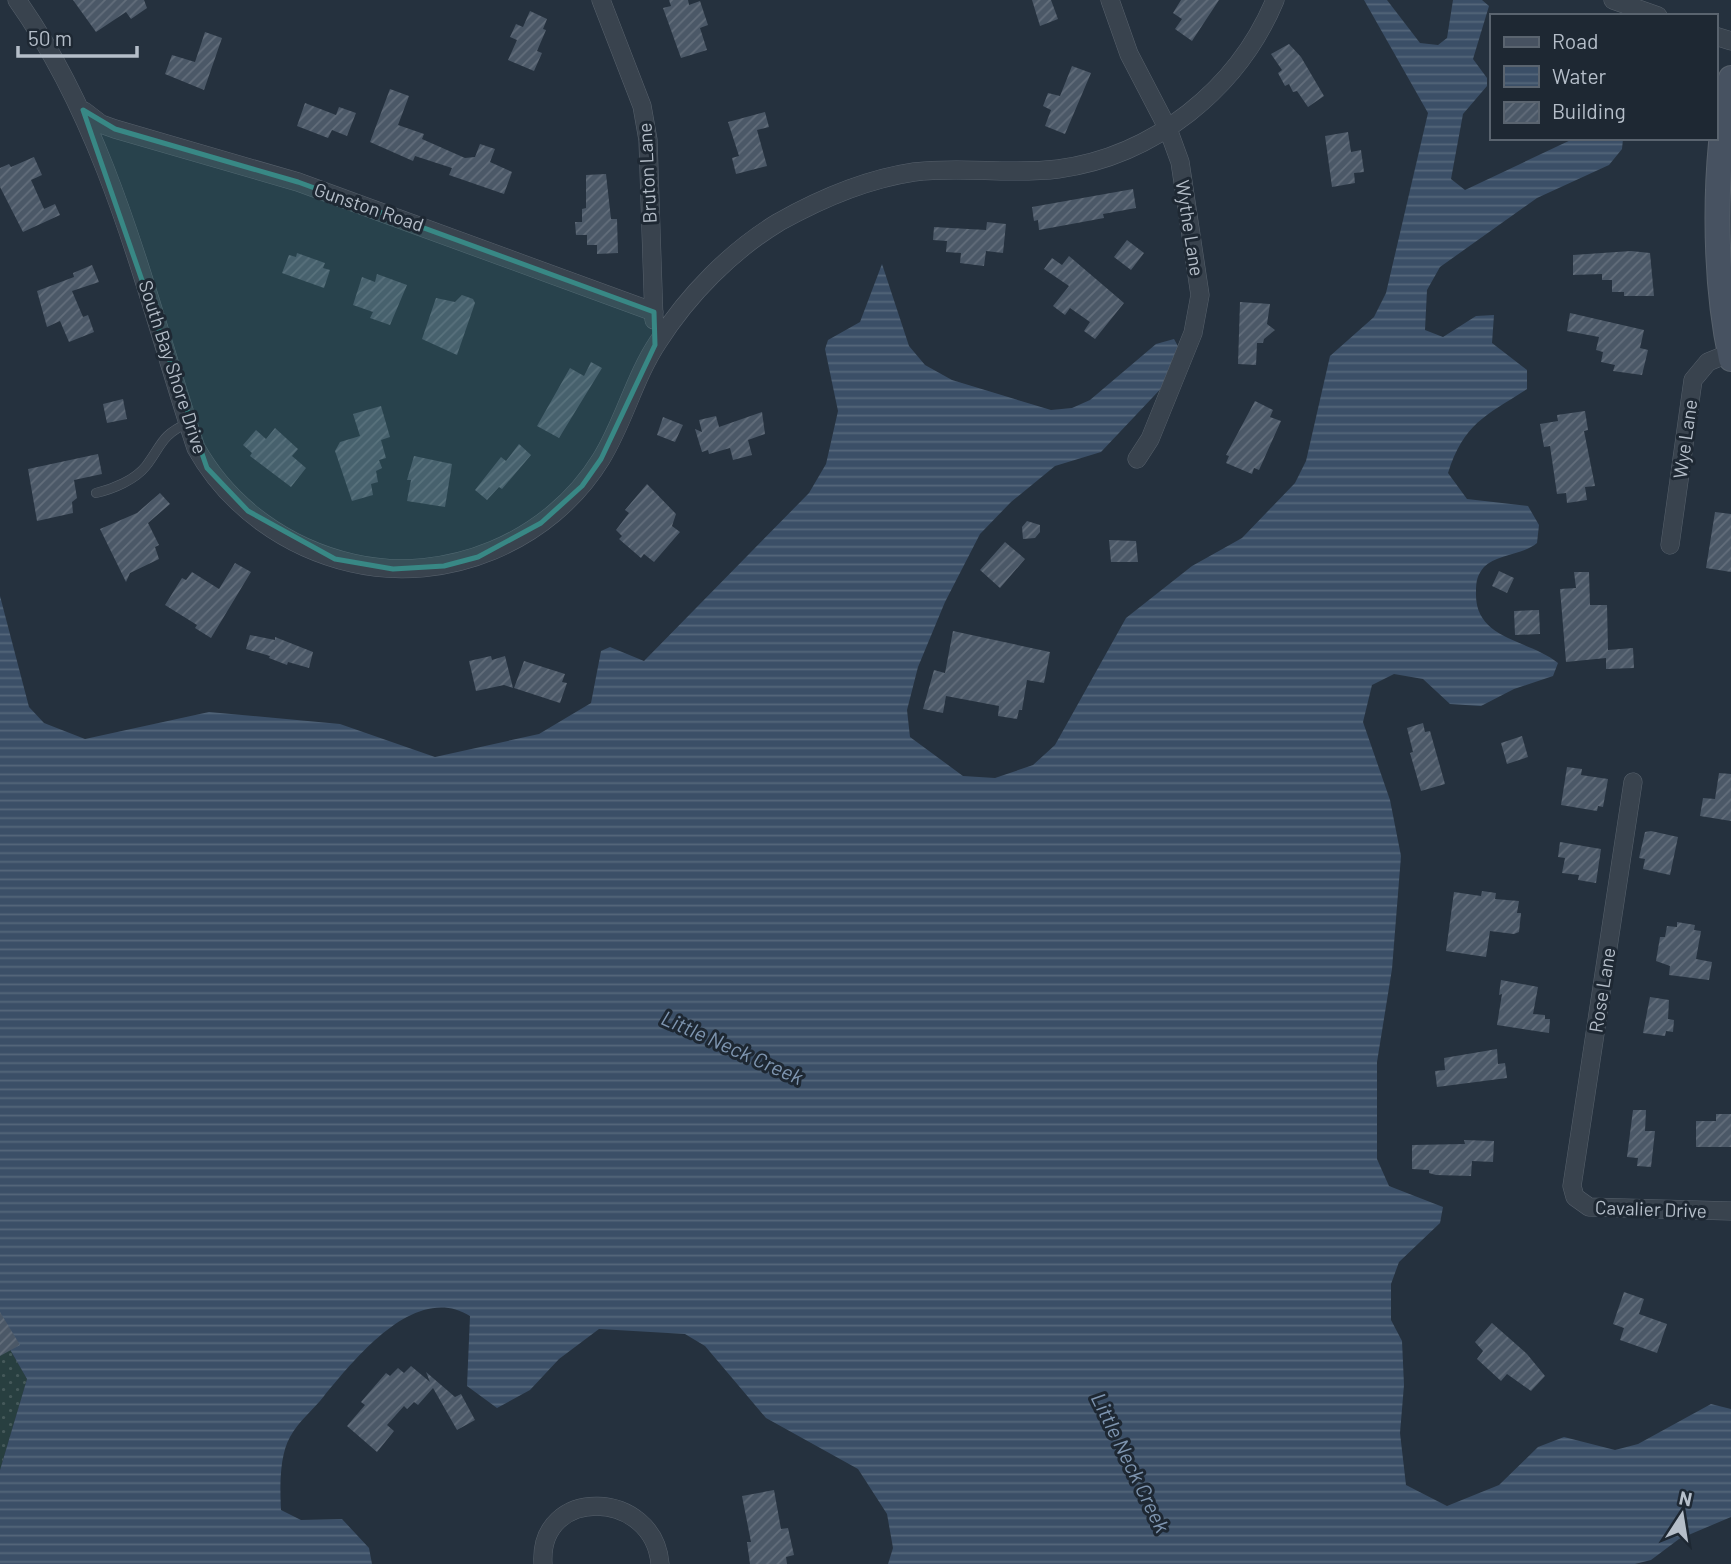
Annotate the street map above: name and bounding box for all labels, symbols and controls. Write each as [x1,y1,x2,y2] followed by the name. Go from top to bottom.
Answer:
[18,14,136,58] scale bar
[1490,14,1717,140] legend
[28,25,72,50] text: 50 m
[1552,28,1598,53] text: Road
[1552,63,1607,88] text: Water
[1552,98,1626,123] text: Building
[632,122,661,224] street label: Bruton Lane
[311,177,427,236] street label: Gunston Road
[1172,178,1209,278] street label: Wythe Lane
[135,277,212,457] street label: South Bay Shore Drive
[1668,398,1701,480] street label: Wye Lane
[1583,946,1620,1034] street label: Rose Lane
[658,1004,808,1089] water label: Little Neck Creek
[1595,1195,1707,1222] street label: Cavalier Drive
[1087,1388,1176,1537] water label: Little Neck Creek
[1647,1480,1717,1550] north arrow
[1677,1485,1694,1510] text: N

